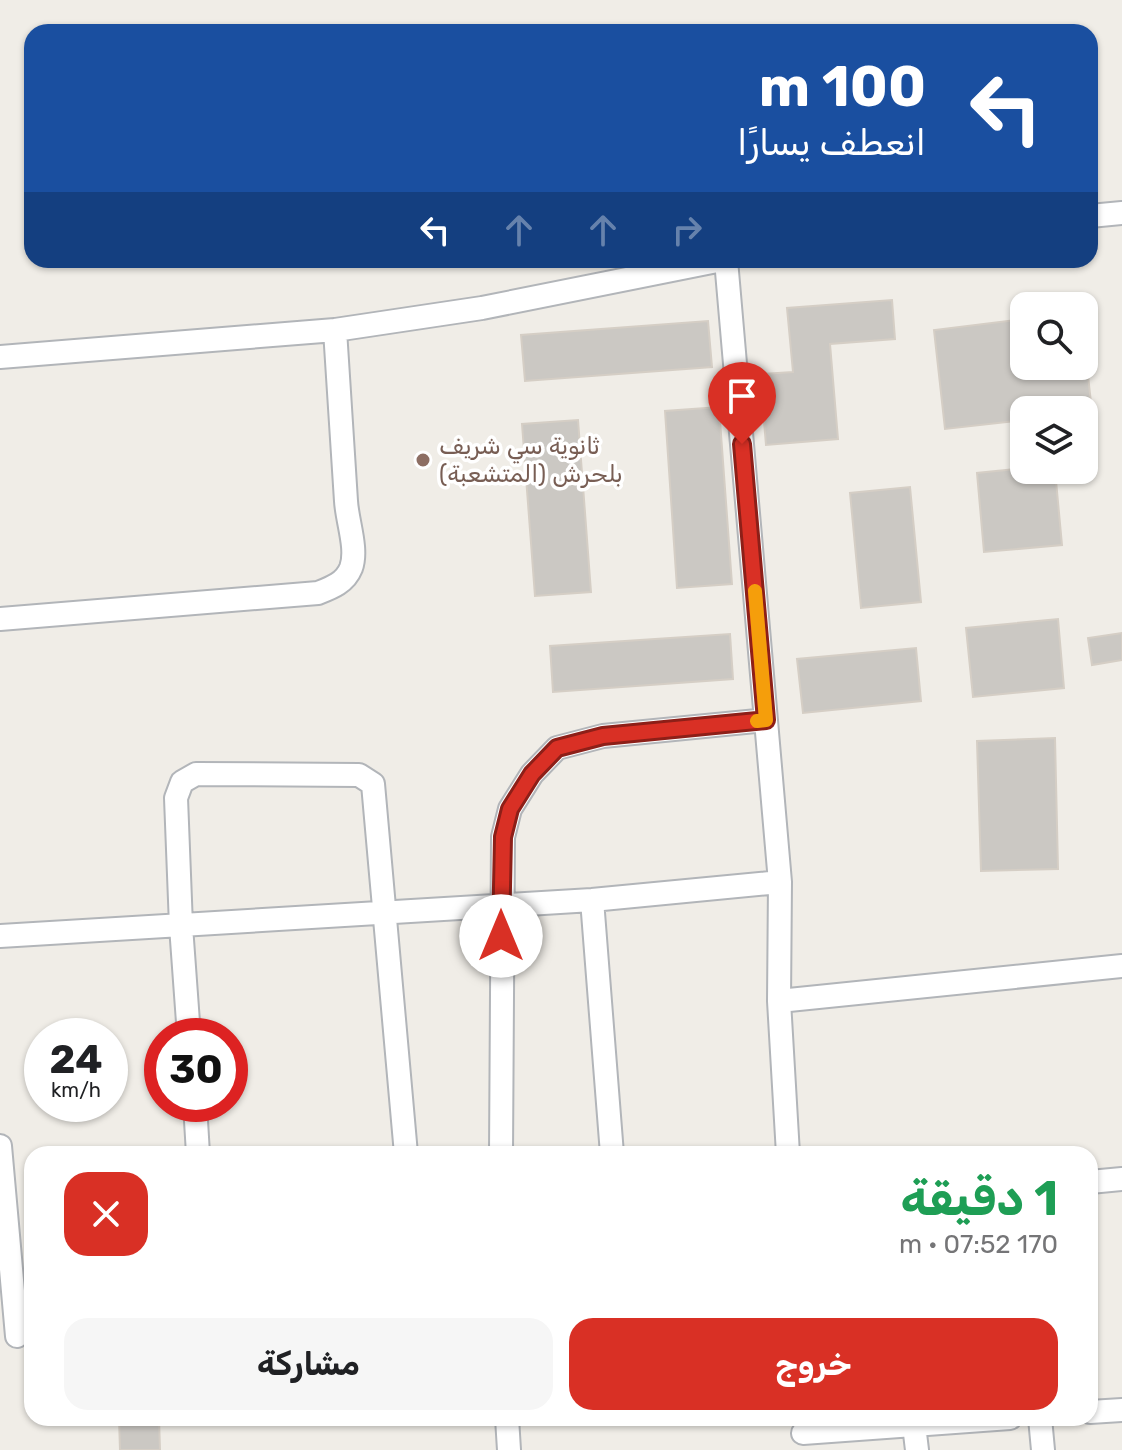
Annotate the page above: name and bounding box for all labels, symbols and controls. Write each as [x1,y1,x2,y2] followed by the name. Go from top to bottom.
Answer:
[759,54,926,120] text: 100 m
[954,56,1058,160] icon: left
[737,121,926,164] text: انعطف يسارًا
[413,208,457,252] icon: left
[497,208,541,252] icon: ahead
[581,208,625,252] icon: ahead
[665,208,709,252] icon: right
[1010,292,1098,484] map controls
[1010,292,1098,380] button: search
[708,362,776,444] pin
[720,374,764,418] icon: arrive
[1010,396,1098,484] button: layers
[439,432,623,488] place label: ثانوية سي شريف بلحرش (المتشعبة)
[414,451,432,469] marker: ثانوية سي شريف بلحرش (المتشعبة)
[459,894,543,978] position arrow
[144,1018,248,1122] speed limit sign: 30
[49,1036,103,1083] text: 24
[51,1078,101,1102] text: km/h
[901,1170,1058,1227] text: 1 دقيقة
[64,1172,148,1256] button: close
[899,1229,1058,1260] text: 170 m · 07:52
[64,1318,553,1410] button: مشاركة
[569,1318,1058,1410] button: خروج

